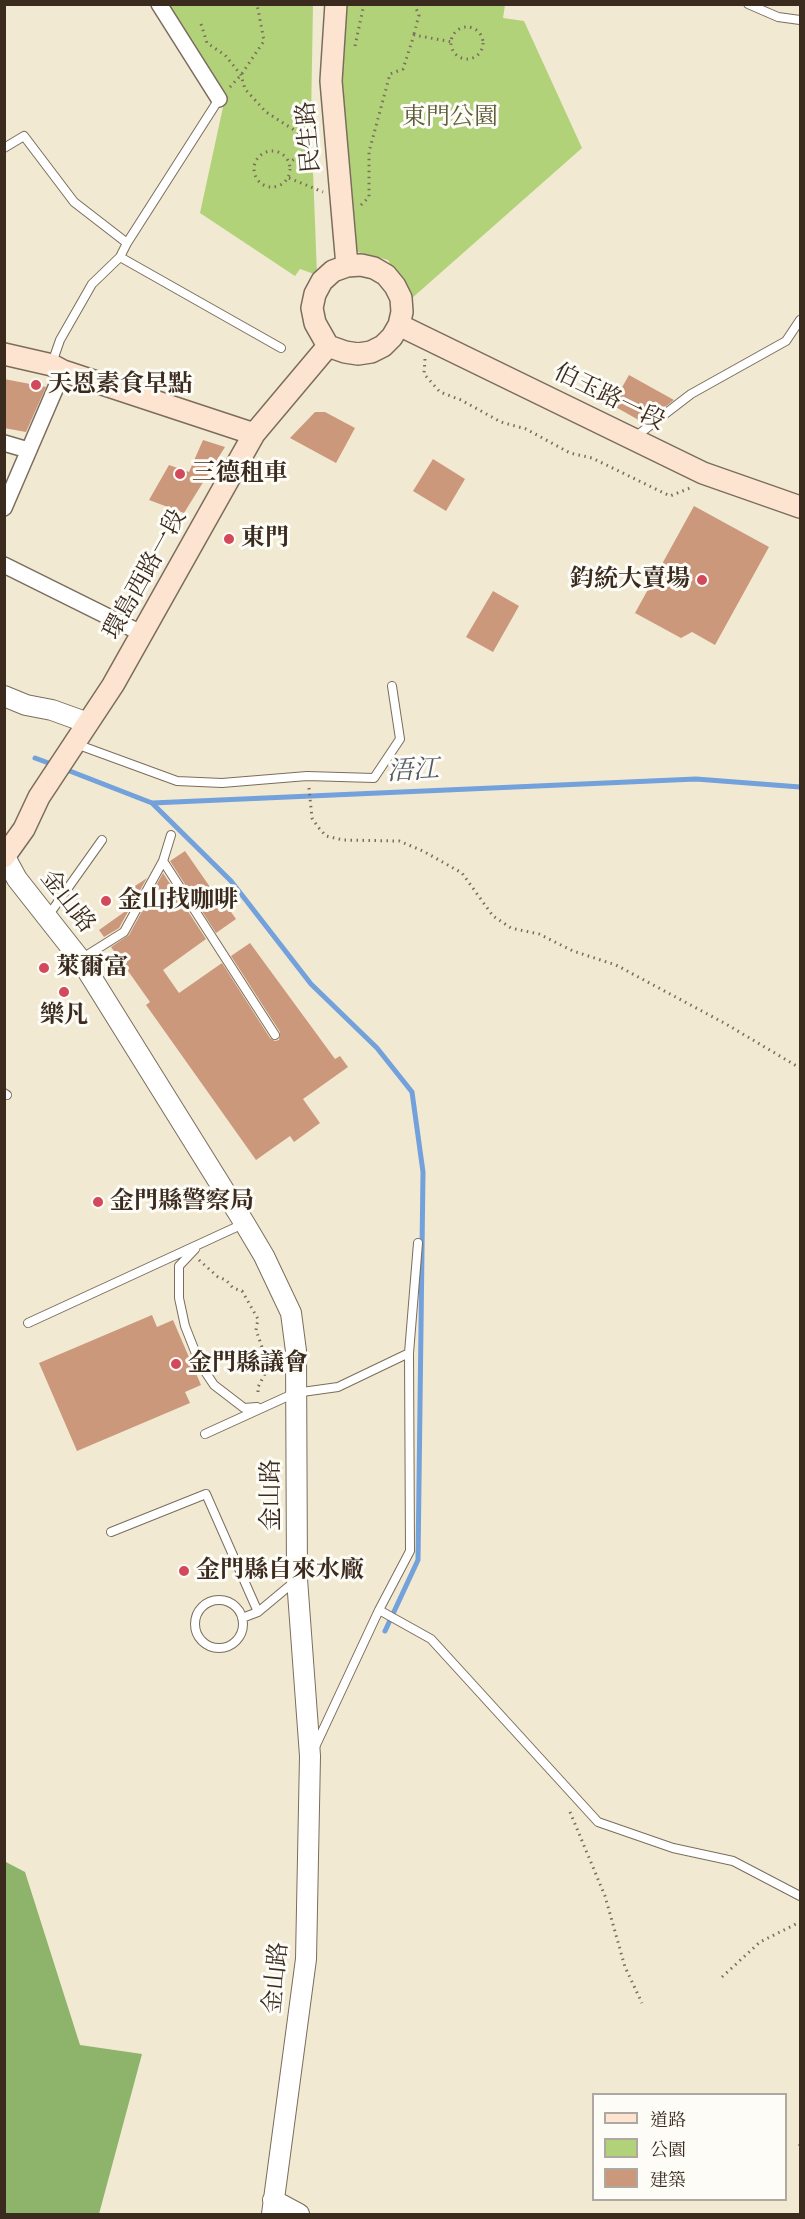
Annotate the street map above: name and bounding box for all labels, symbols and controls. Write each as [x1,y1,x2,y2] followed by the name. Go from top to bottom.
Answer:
[293,100,327,174] street label: 民生路
[402,104,498,132] park label: 東門公園
[549,359,669,437] street label: 伯玉路一段
[48,371,192,399] place label: 天恩素食早點
[29,378,43,392] marker: 天恩素食早點
[192,460,288,488] place label: 三德租車
[173,467,187,481] marker: 三德租車
[98,505,194,645] street label: 環島西路一段
[241,525,289,553] place label: 東門
[222,532,236,546] marker: 東門
[570,566,690,594] place label: 鈞統大賣場
[695,573,709,587] marker: 鈞統大賣場
[386,755,440,789] water label: 浯江
[33,865,101,939] street label: 金山路
[118,887,238,915] place label: 金山找咖啡
[99,894,113,908] marker: 金山找咖啡
[56,954,128,982] place label: 萊爾富
[37,961,51,975] marker: 萊爾富
[57,985,71,999] marker: 樂凡
[40,1002,88,1030] place label: 樂凡
[110,1188,254,1216] place label: 金門縣警察局
[91,1195,105,1209] marker: 金門縣警察局
[188,1350,308,1378] place label: 金門縣議會
[169,1357,183,1371] marker: 金門縣議會
[258,1459,286,1531] street label: 金山路
[196,1557,364,1585] place label: 金門縣自來水廠
[177,1564,191,1578] marker: 金門縣自來水廠
[259,1941,295,2015] street label: 金山路
[592,2093,787,2201] legend
[650,2109,686,2132] text: 道路
[650,2139,686,2162] text: 公園
[650,2169,686,2192] text: 建築

